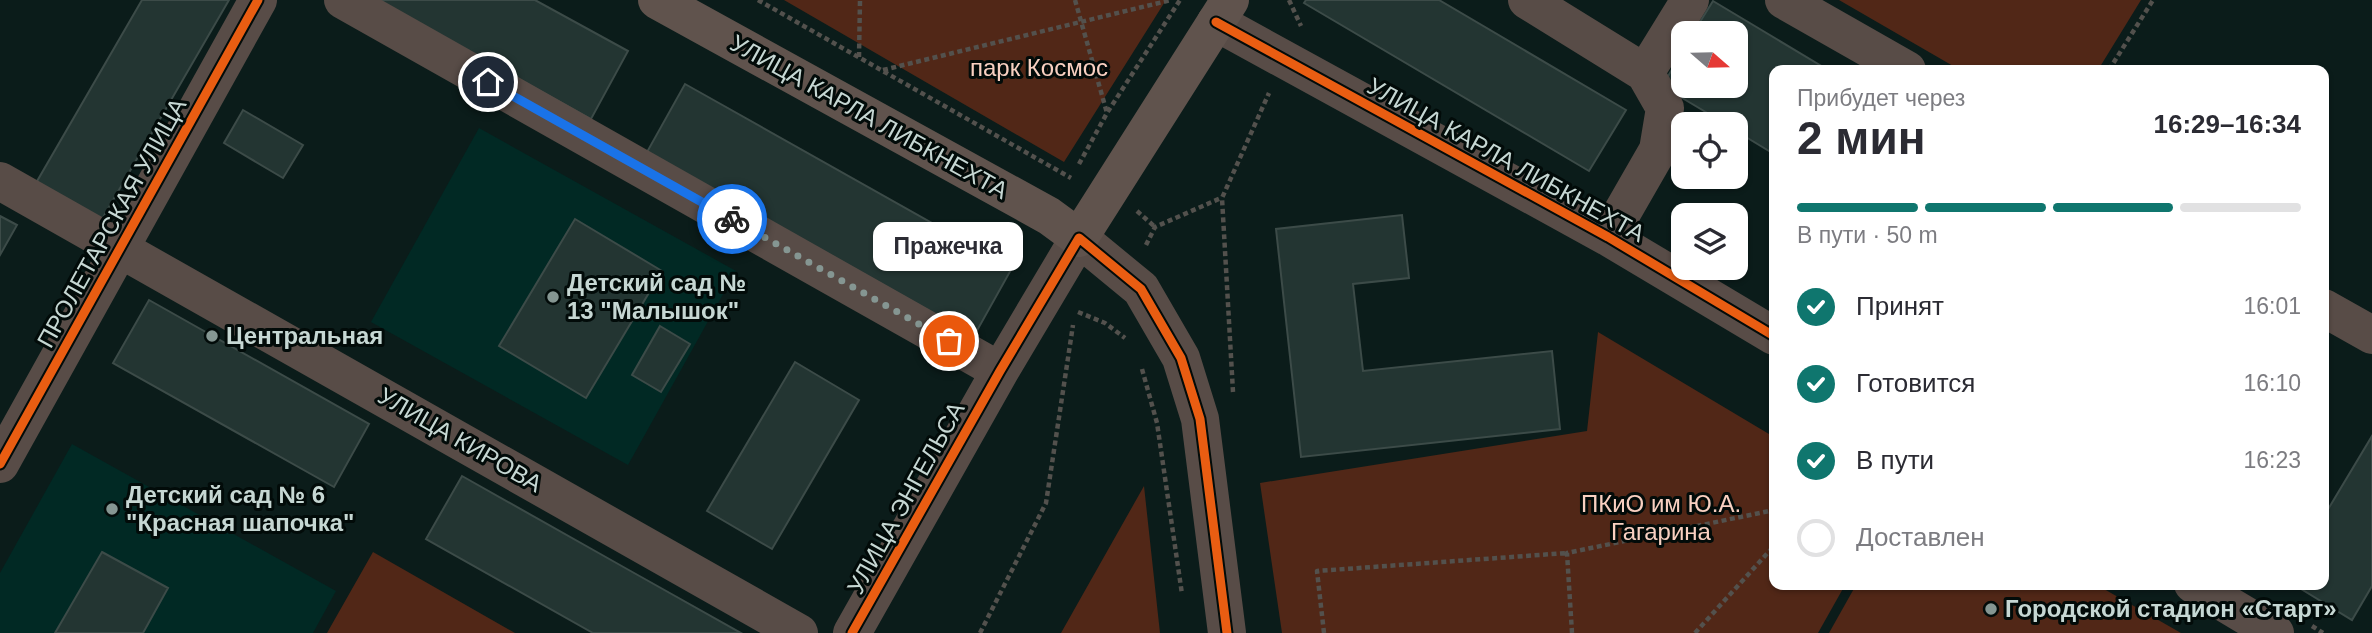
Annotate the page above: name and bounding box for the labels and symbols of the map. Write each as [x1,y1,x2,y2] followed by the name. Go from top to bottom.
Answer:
[1671,21,1748,98] north arrow
[726,29,1013,204] street label: УЛИЦА КАРЛА ЛИБКНЕХТА
[458,52,518,112] pin
[970,54,1108,81] park label: парк Космос
[1363,72,1650,247] street label: УЛИЦА КАРЛА ЛИБКНЕХТА
[32,93,191,352] street label: ПРОЛЕТАРСКАЯ УЛИЦА
[697,184,767,254] courier
[874,222,1024,271] callout: Пражечка
[567,269,746,324] place label: Детский сад № 13 "Малышок"
[545,289,561,305] marker: Детский сад № 13 "Малышок"
[919,311,979,371] pin
[226,322,383,349] place label: Центральная
[204,328,220,344] marker: Центральная
[374,382,547,497] street label: УЛИЦА КИРОВА
[842,397,970,598] street label: УЛИЦА ЭНГЕЛЬСА
[126,481,354,536] place label: Детский сад № 6 "Красная шапочка"
[1581,490,1741,545] park label: ПКиО им Ю.А. Гагарина
[104,501,120,517] marker: Детский сад № 6 "Красная шапочка"
[2005,595,2337,622] place label: Городской стадион «Старт»
[1983,601,1999,617] marker: Городской стадион «Старт»

